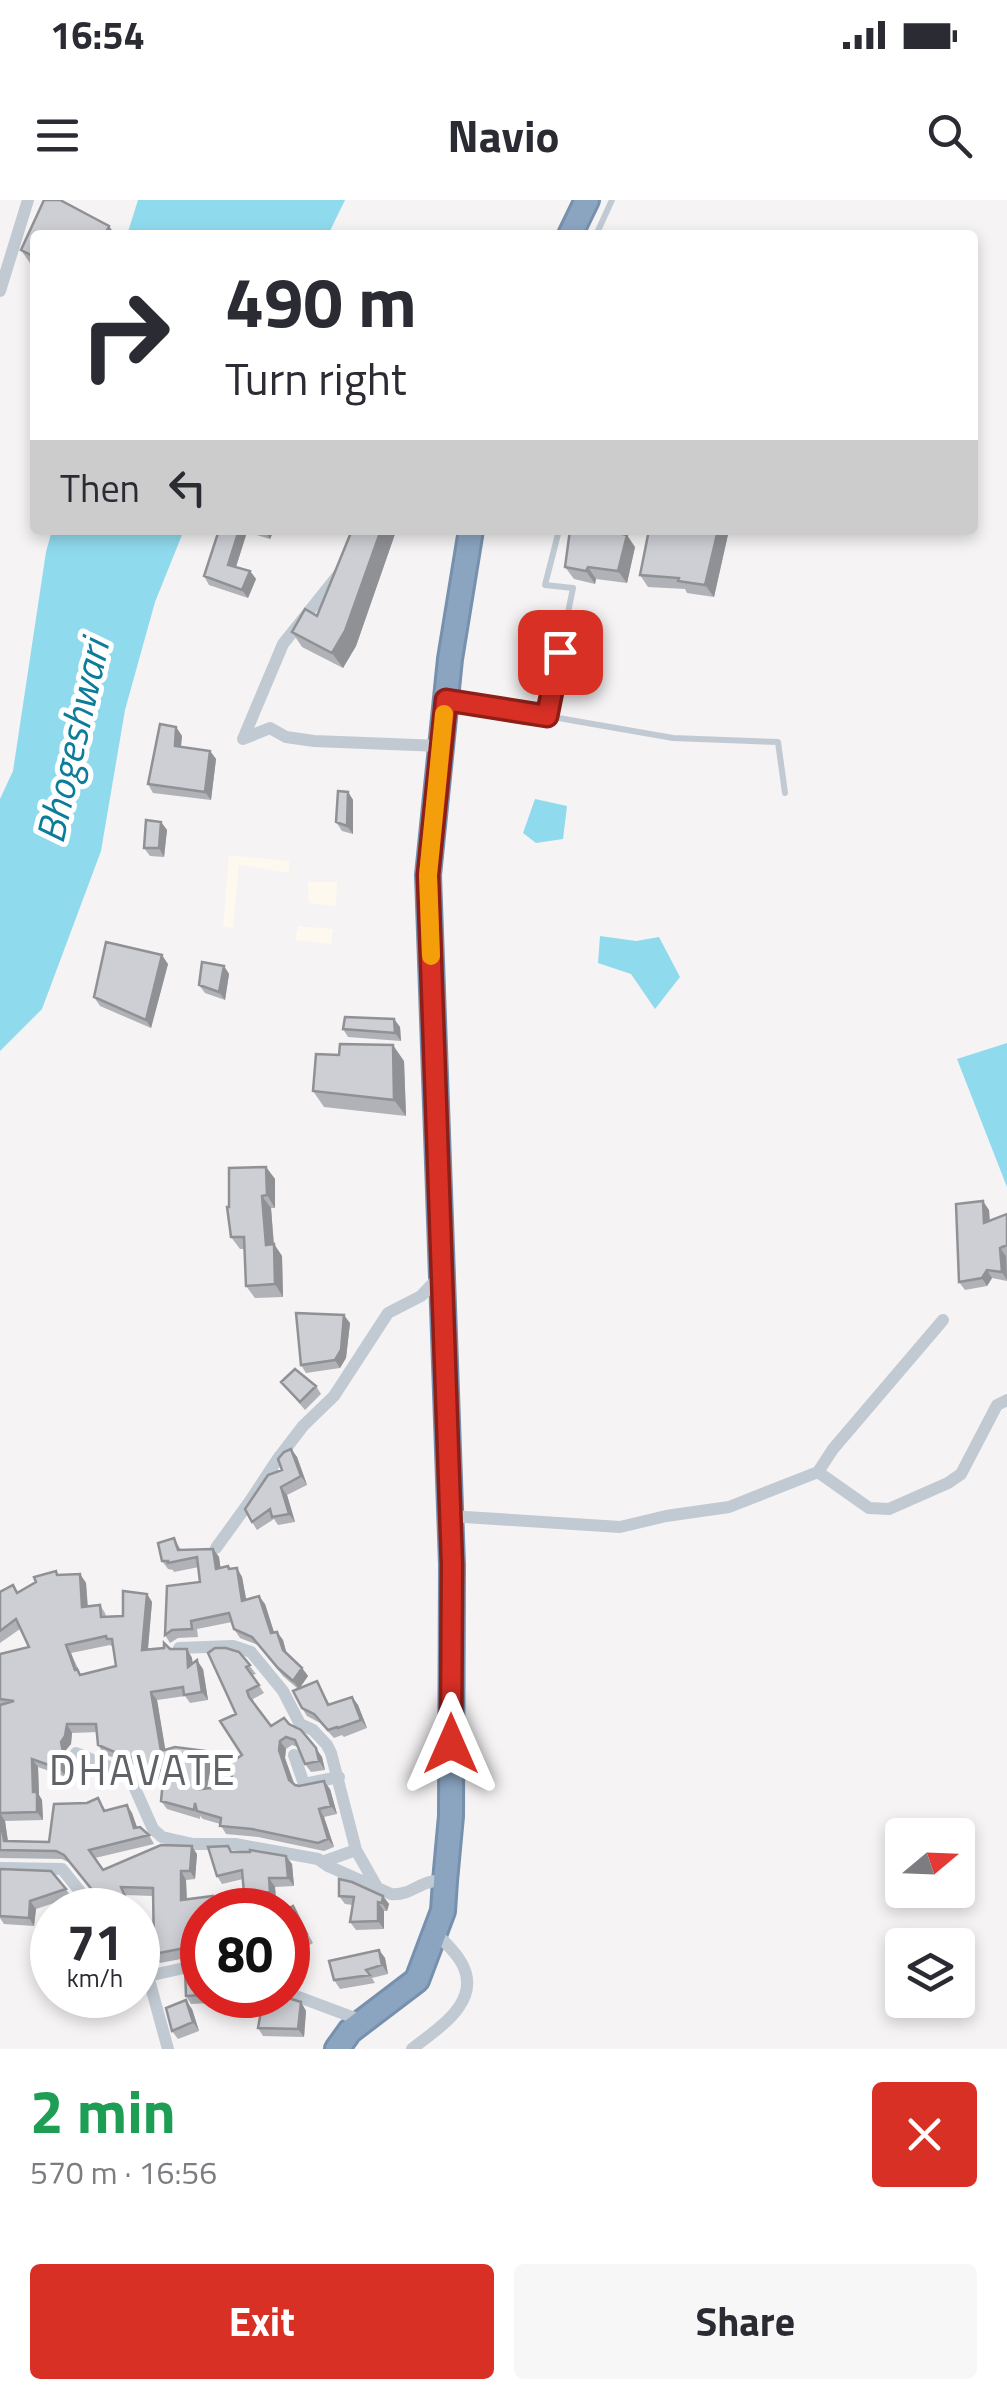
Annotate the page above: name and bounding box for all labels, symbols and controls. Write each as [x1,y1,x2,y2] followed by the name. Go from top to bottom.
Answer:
[50,6,145,64] text: 16:54
[448,101,559,169] text: Navio
[30,108,85,163] icon: menu
[922,108,977,163] icon: search
[225,248,417,354] text: 490 m
[60,270,190,400] icon: right
[225,344,407,412] text: Turn right
[60,459,140,517] text: Then
[160,460,215,515] icon: left
[518,610,603,695] pin
[533,625,588,680] icon: arrive
[19,629,126,849] water label: Bhogeshwari
[399,1692,503,1796] position arrow
[49,1737,237,1801] district label: DHAVATE
[885,1818,975,1908] north arrow
[885,1818,975,2018] map controls
[180,1888,310,2018] speed limit sign: 80
[67,1903,123,1979] text: 71
[885,1928,975,2018] button: layers
[67,1959,123,1997] text: km/h
[30,2065,176,2156] text: 2 min
[872,2082,977,2187] button: close
[30,2148,217,2196] text: 570 m · 16:56
[30,2264,494,2379] button: Exit
[514,2264,977,2379] button: Share

